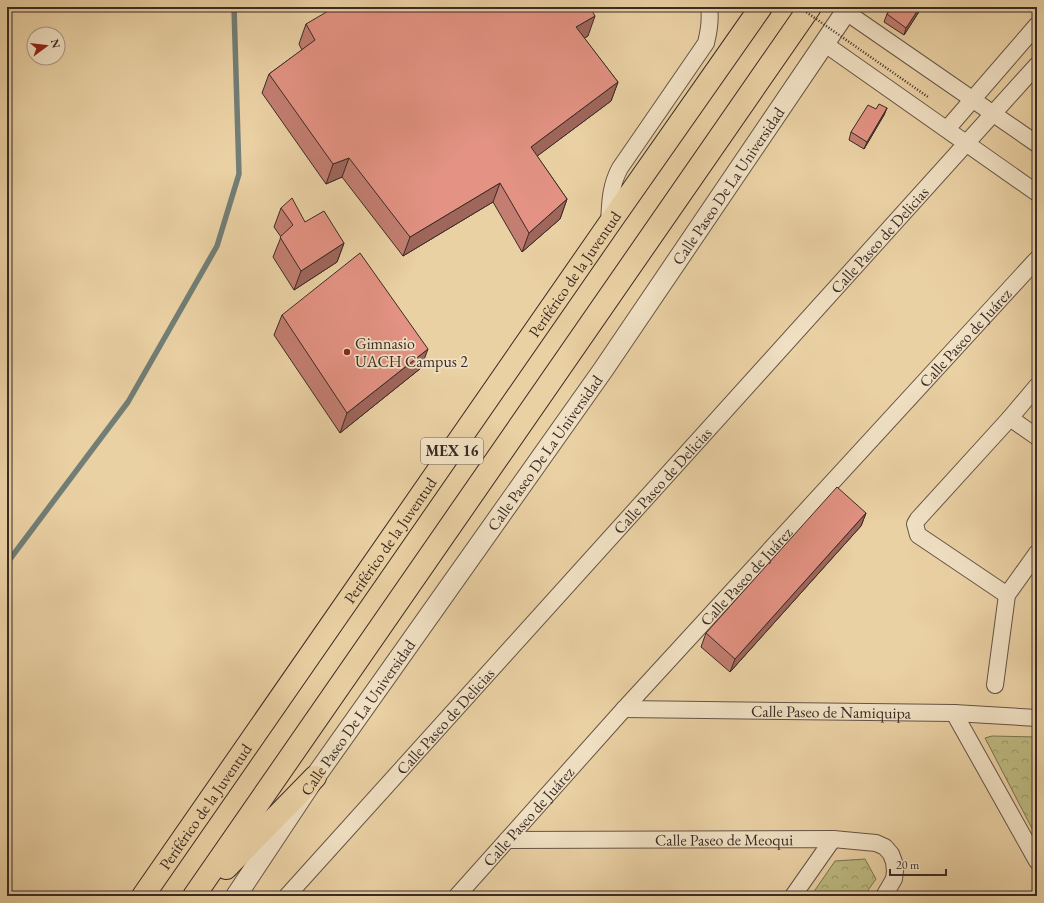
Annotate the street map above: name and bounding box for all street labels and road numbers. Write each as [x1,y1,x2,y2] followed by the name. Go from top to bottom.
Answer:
[667,102,790,269] street label: Calle Paseo De La Universidad
[826,182,933,298] street label: Calle Paseo de Delicias
[524,206,626,341] street label: Periférico de la Juventud
[915,284,1016,392] street label: Calle Paseo de Juárez
[482,370,608,535] street label: Calle Paseo De La Universidad
[609,423,716,539] street label: Calle Paseo de Delicias
[421,438,483,464] road number: MEX 16
[339,473,442,608] street label: Periférico de la Juventud
[696,523,797,630] street label: Calle Paseo de Juárez
[296,635,421,800] street label: Calle Paseo De La Universidad
[392,663,499,779] street label: Calle Paseo de Delicias
[751,701,912,723] street label: Calle Paseo de Namiquipa
[154,739,257,874] street label: Periférico de la Juventud
[478,762,579,871] street label: Calle Paseo de Juárez
[655,829,793,851] street label: Calle Paseo de Meoqui

